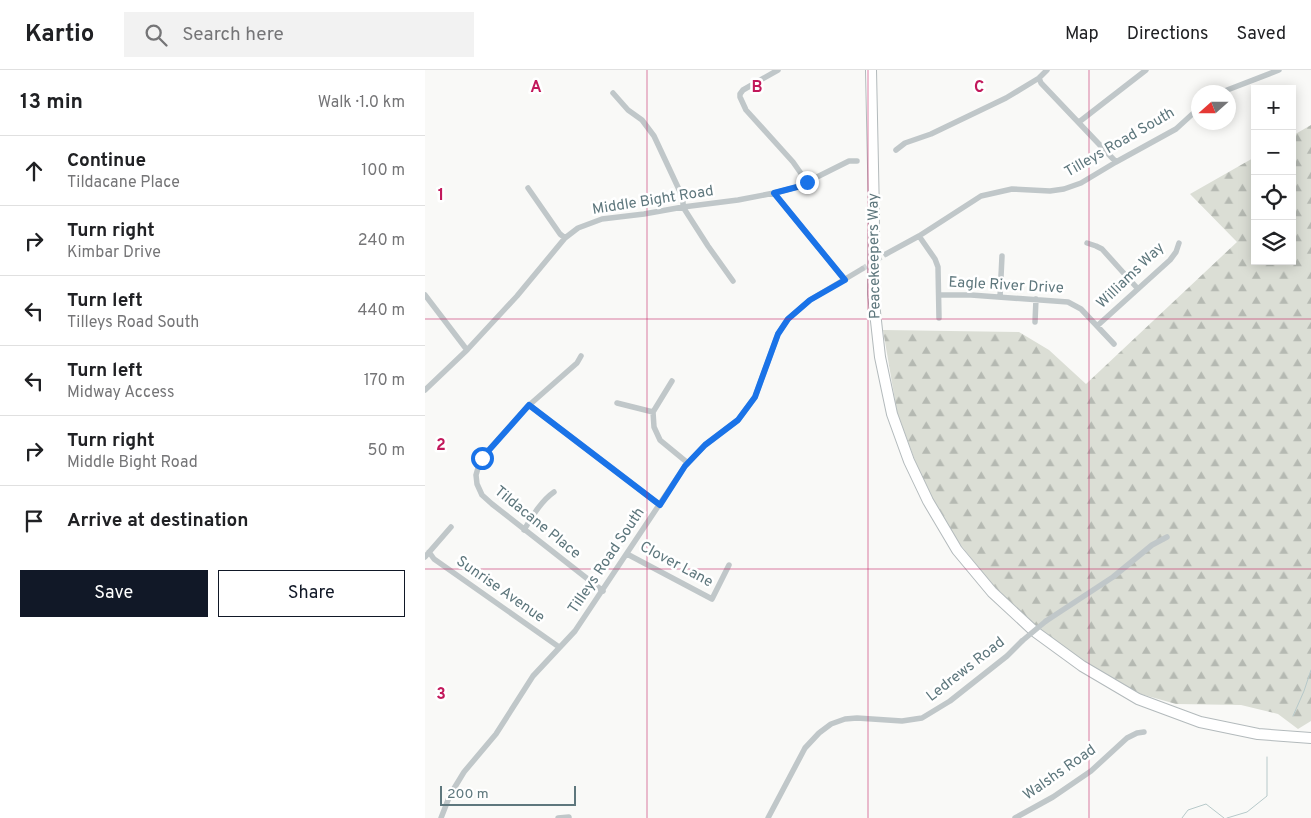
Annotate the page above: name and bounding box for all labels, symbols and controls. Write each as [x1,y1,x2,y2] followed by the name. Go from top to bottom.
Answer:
[124,12,474,57] search box
[25,20,94,50] text: Kartio
[142,21,170,49] icon: search
[182,23,284,47] text: Search here
[1065,23,1099,46] text: Map
[1127,23,1209,46] text: Directions
[1237,23,1286,46] text: Saved
[530,78,542,98] text: A
[751,78,763,98] text: B
[974,78,984,98] text: C
[1191,85,1236,130] north arrow
[1251,85,1296,265] map controls
[1251,85,1296,130] button: +
[20,89,83,116] text: 13 min
[318,93,405,113] text: Walk · 1.0 km
[1062,104,1178,182] street label: Tilleys Road South
[1251,130,1296,175] button: −
[67,149,146,173] text: Continue
[20,157,48,185] icon: ahead
[361,161,405,181] text: 100 m
[796,171,819,194] route end
[67,173,180,193] text: Tildacane Place
[1251,175,1296,220] button: locate
[591,182,715,220] street label: Middle Bight Road
[438,186,444,206] text: 1
[864,193,886,319] street label: Peacekeepers Way
[67,219,155,243] text: Turn right
[1251,220,1296,265] button: layers
[20,227,48,255] icon: right
[358,231,405,251] text: 240 m
[1093,239,1169,313] street label: Williams Way
[67,243,161,263] text: Kimbar Drive
[948,273,1064,299] street label: Eagle River Drive
[67,289,143,313] text: Turn left
[20,297,48,325] icon: left
[358,301,405,321] text: 440 m
[67,313,199,333] text: Tilleys Road South
[67,359,143,383] text: Turn left
[20,367,48,395] icon: left
[364,371,405,391] text: 170 m
[67,383,175,403] text: Midway Access
[67,429,155,453] text: Turn right
[436,436,446,456] text: 2
[20,437,48,465] icon: right
[368,441,405,461] text: 50 m
[471,447,494,470] route start
[67,453,198,473] text: Middle Bight Road
[490,482,584,564] street label: Tildacane Place
[564,504,650,618] street label: Tilleys Road South
[20,507,48,535] icon: arrive
[67,509,248,533] text: Arrive at destination
[636,538,716,592] street label: Clover Lane
[452,552,548,628] street label: Sunrise Avenue
[20,570,208,617] button: Save
[218,570,405,617] button: Share
[923,633,1009,707] street label: Ledrews Road
[436,685,446,705] text: 3
[1020,741,1100,805] street label: Walshs Road
[440,783,576,806] scale bar
[447,786,489,803] text: 200 m

